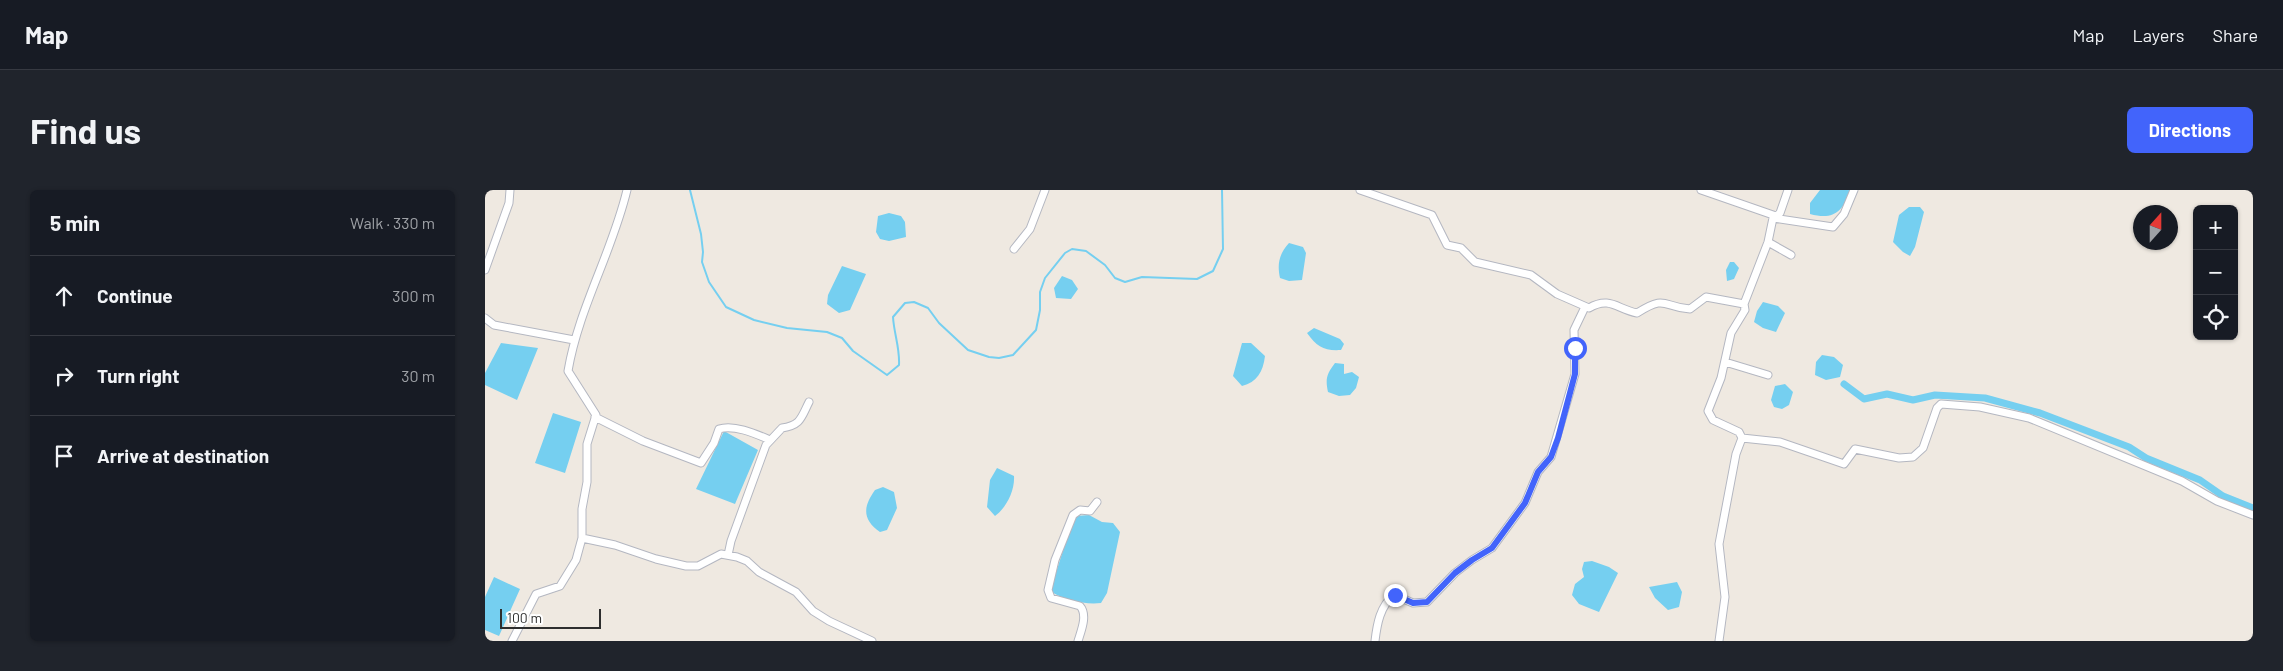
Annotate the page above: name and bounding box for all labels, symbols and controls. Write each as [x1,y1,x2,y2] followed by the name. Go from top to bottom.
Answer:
[25,20,68,49] text: Map
[2072,24,2104,46] text: Map
[2132,24,2185,46] text: Layers
[2213,24,2258,46] text: Share
[2127,107,2253,153] button: Directions
[30,109,141,151] text: Find us
[2133,205,2178,250] north arrow
[2193,205,2238,340] map controls
[2193,205,2238,250] button: +
[50,210,100,235] text: 5 min
[350,213,435,232] text: Walk · 330 m
[2193,250,2238,295] button: −
[50,282,78,310] icon: ahead
[97,284,173,307] text: Continue
[392,286,435,305] text: 300 m
[2193,295,2238,340] button: locate
[1564,337,1587,360] route start
[50,362,78,390] icon: right
[97,364,179,387] text: Turn right
[401,366,435,385] text: 30 m
[50,442,78,470] icon: arrive
[97,444,269,467] text: Arrive at destination
[1384,584,1407,607] route end
[500,606,601,629] scale bar
[507,609,542,626] text: 100 m

